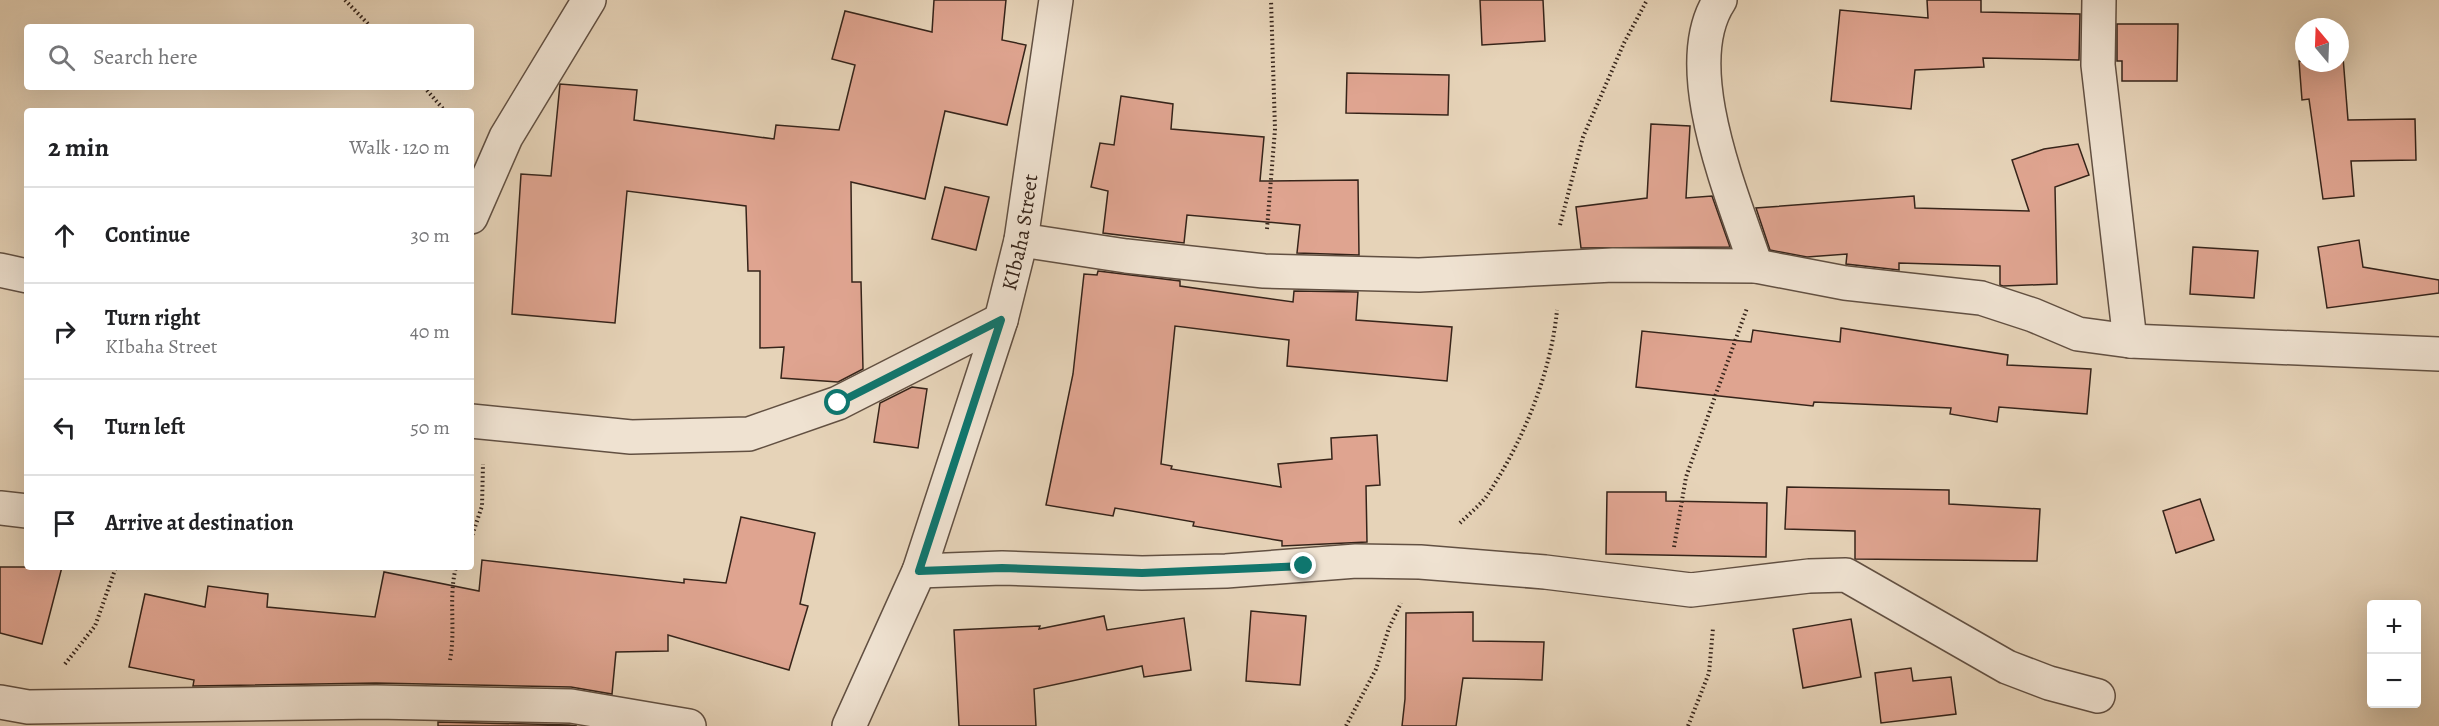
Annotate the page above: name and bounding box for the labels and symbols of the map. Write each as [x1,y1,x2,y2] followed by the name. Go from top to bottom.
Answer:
[2295,18,2349,72] north arrow
[995,172,1044,294] street label: KIbaha Street
[824,389,850,415] route start
[1290,552,1316,578] route end

